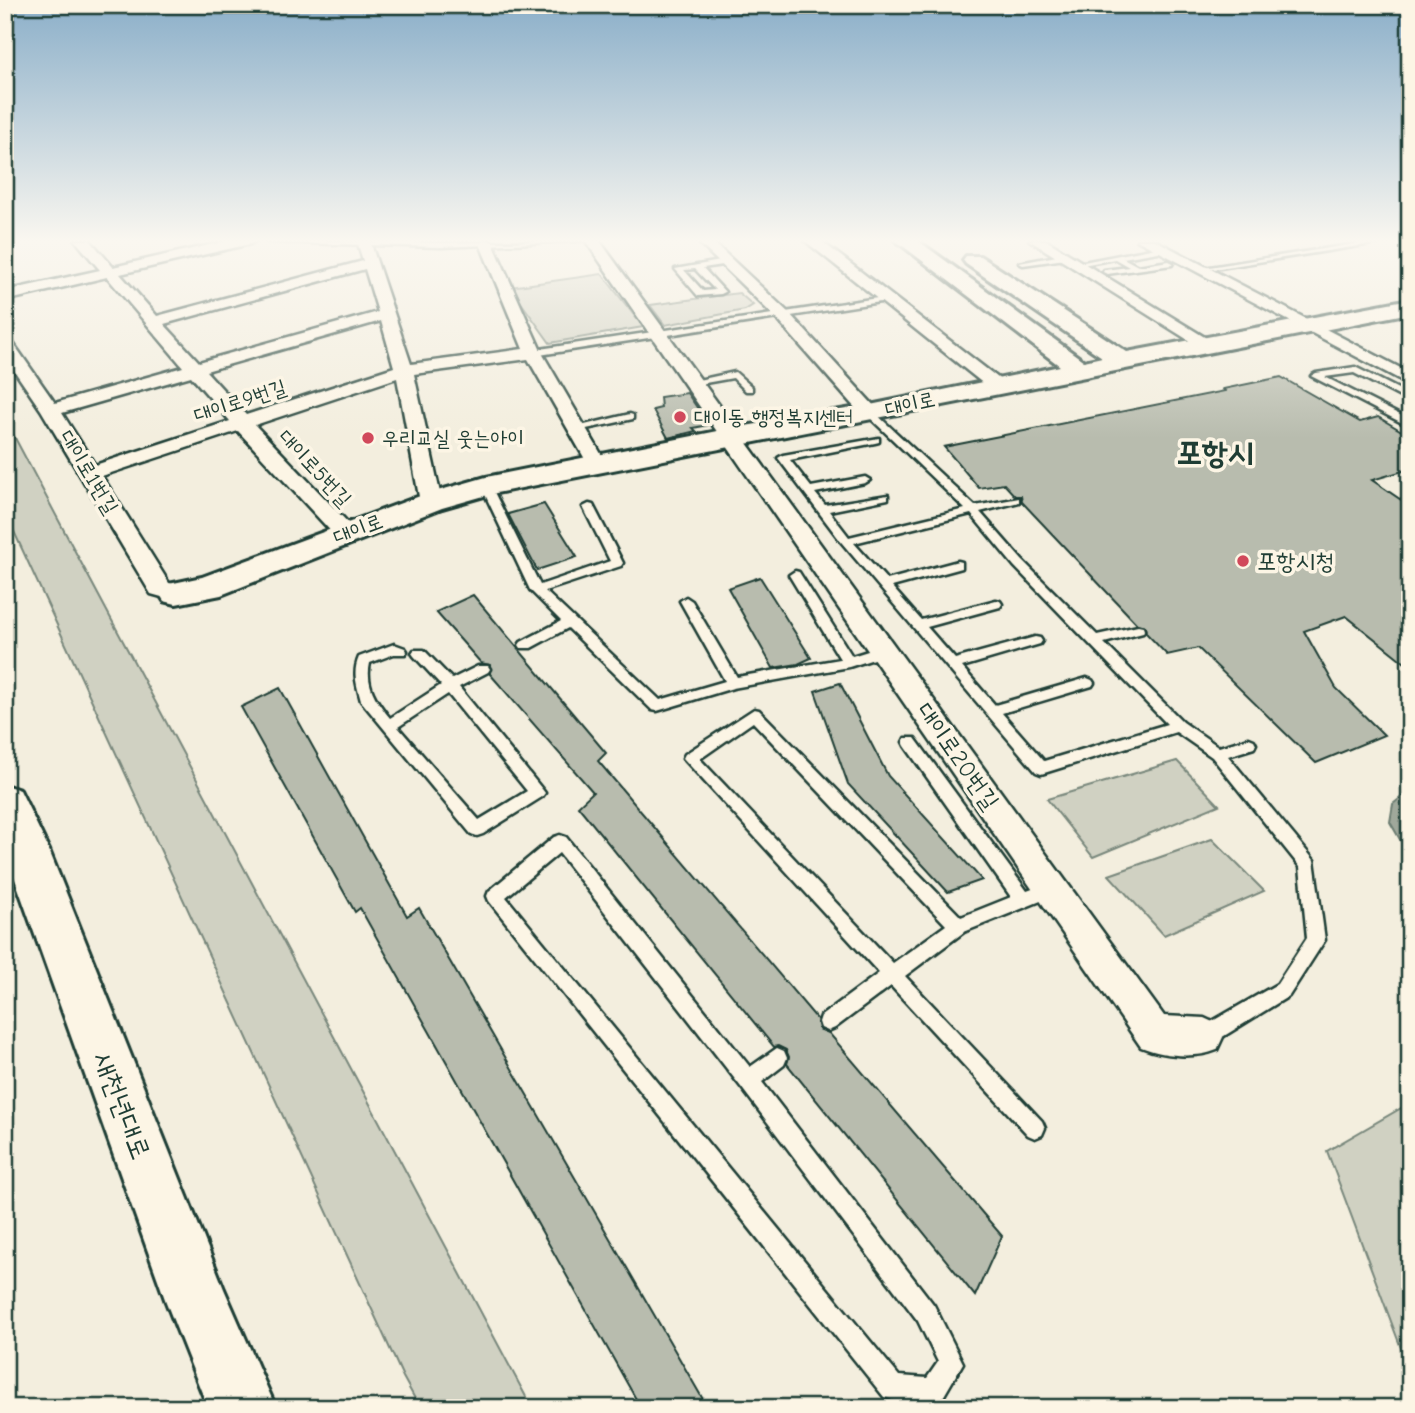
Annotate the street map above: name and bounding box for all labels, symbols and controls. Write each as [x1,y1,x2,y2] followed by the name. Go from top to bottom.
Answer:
[191,375,289,427] street label: 대이로9번길
[883,387,937,421] street label: 대이로
[694,405,853,429] place label: 대이동 행정복지센터
[672,409,688,425] marker: 대이동 행정복지센터
[274,425,357,511] street label: 대이로5번길
[55,426,123,518] street label: 대이로1번길
[382,426,524,450] place label: 우리교실 웃는아이
[360,430,376,446] marker: 우리교실 웃는아이
[1176,434,1254,471] district label: 포항시
[330,509,386,549] street label: 대이로
[1257,547,1334,575] place label: 포항시청
[1235,553,1251,569] marker: 포항시청
[911,697,1005,815] street label: 대이로20번길
[87,1047,157,1164] street label: 새천년대로

